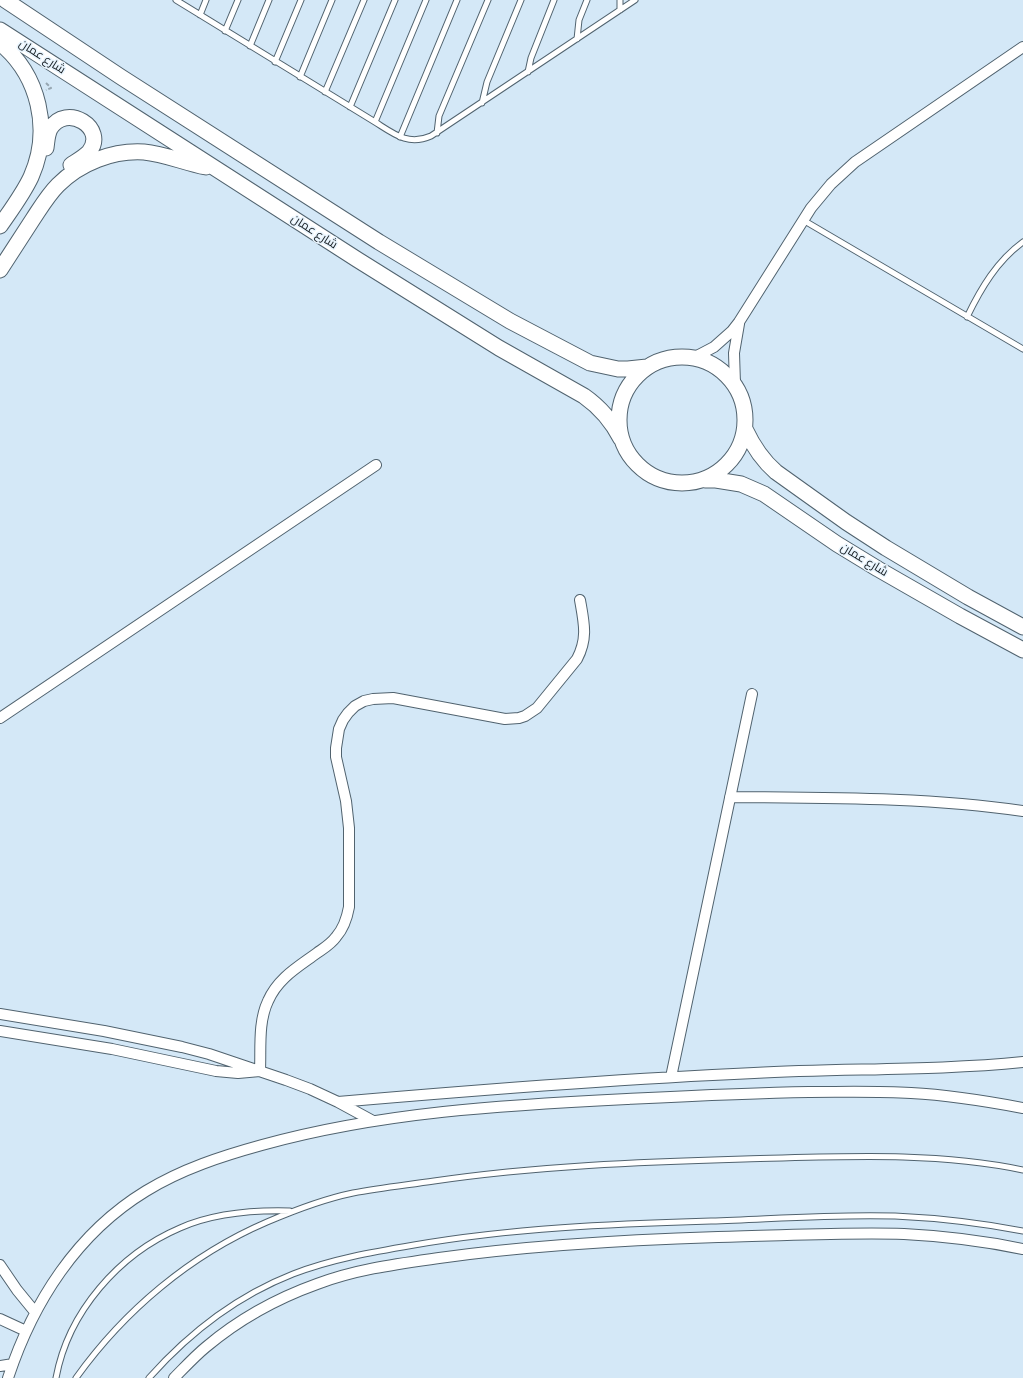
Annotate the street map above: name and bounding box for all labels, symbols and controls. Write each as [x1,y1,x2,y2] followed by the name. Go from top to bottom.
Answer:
[16,37,68,77] street label: شارع عمان
[288,212,340,252] street label: شارع عمان
[838,540,890,580] street label: شارع عمان

